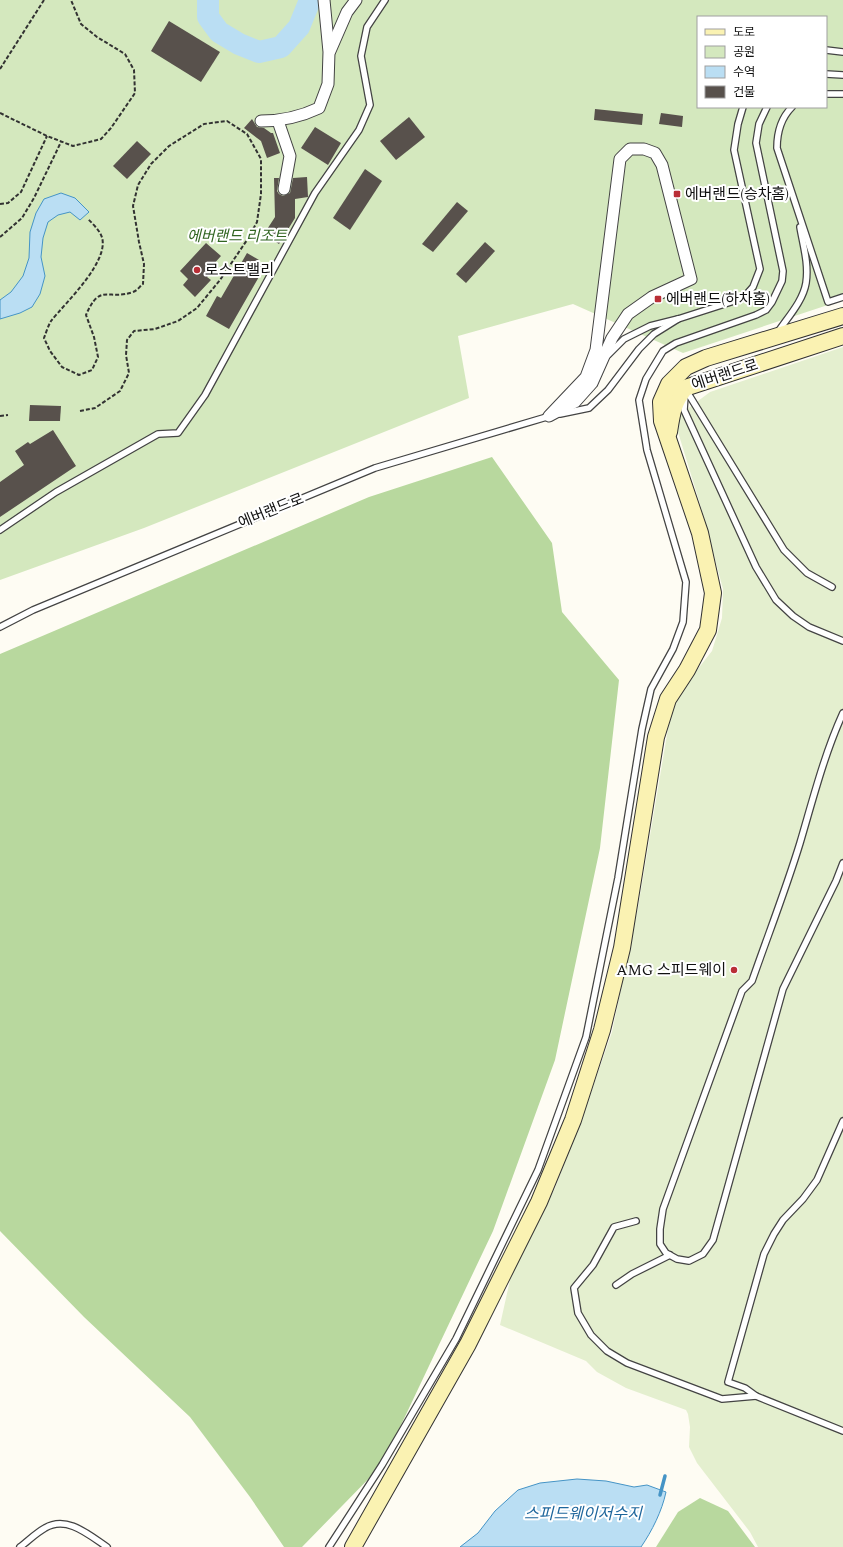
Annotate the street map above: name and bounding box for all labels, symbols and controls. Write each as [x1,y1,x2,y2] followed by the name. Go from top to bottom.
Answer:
[697,16,827,108] legend
[733,23,755,42] text: 도로
[733,43,755,62] text: 공원
[733,63,755,82] text: 수역
[733,83,755,102] text: 건물
[685,183,789,206] place label: 에버랜드(승차홈)
[672,189,682,199] marker: 에버랜드(승차홈)
[187,225,288,248] park label: 에버랜드 리조트
[205,259,274,282] place label: 로스트밸리
[192,265,202,275] marker: 로스트밸리
[666,288,770,311] place label: 에버랜드(하차홈)
[653,294,663,304] marker: 에버랜드(하차홈)
[689,353,761,397] street label: 에버랜드로
[235,487,307,535] street label: 에버랜드로
[616,959,726,982] place label: AMG 스피드웨이
[729,965,739,975] marker: AMG 스피드웨이
[524,1502,643,1526] water label: 스피드웨이저수지

